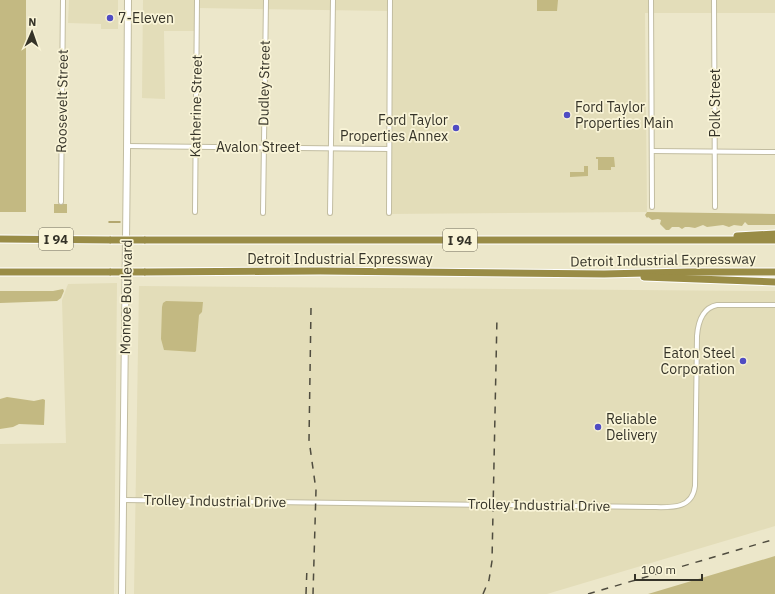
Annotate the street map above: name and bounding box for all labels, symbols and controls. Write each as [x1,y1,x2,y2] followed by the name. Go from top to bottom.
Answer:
[118,9,174,27] place label: 7-Eleven
[12,12,52,52] north arrow
[105,13,115,23] marker: 7-Eleven
[28,15,37,29] text: N
[254,40,274,126] street label: Dudley Street
[52,49,72,153] street label: Roosevelt Street
[186,54,206,157] street label: Katherine Street
[706,68,724,137] street label: Polk Street
[575,98,674,132] place label: Ford Taylor Properties Main
[562,110,572,120] marker: Ford Taylor Properties Main
[340,111,448,145] place label: Ford Taylor Properties Annex
[451,123,461,133] marker: Ford Taylor Properties Annex
[216,138,300,156] street label: Avalon Street
[39,228,73,250] road number: I 94
[443,229,477,251] road number: I 94
[116,239,136,355] street label: Monroe Boulevard
[570,249,756,271] street label: Detroit Industrial Expressway
[247,250,433,268] street label: Detroit Industrial Expressway
[661,344,735,378] place label: Eaton Steel Corporation
[738,356,748,366] marker: Eaton Steel Corporation
[606,410,657,444] place label: Reliable Delivery
[593,422,603,432] marker: Reliable Delivery
[143,491,287,511] street label: Trolley Industrial Drive
[467,495,611,515] street label: Trolley Industrial Drive
[635,556,702,582] scale bar
[641,562,676,577] text: 100 m

